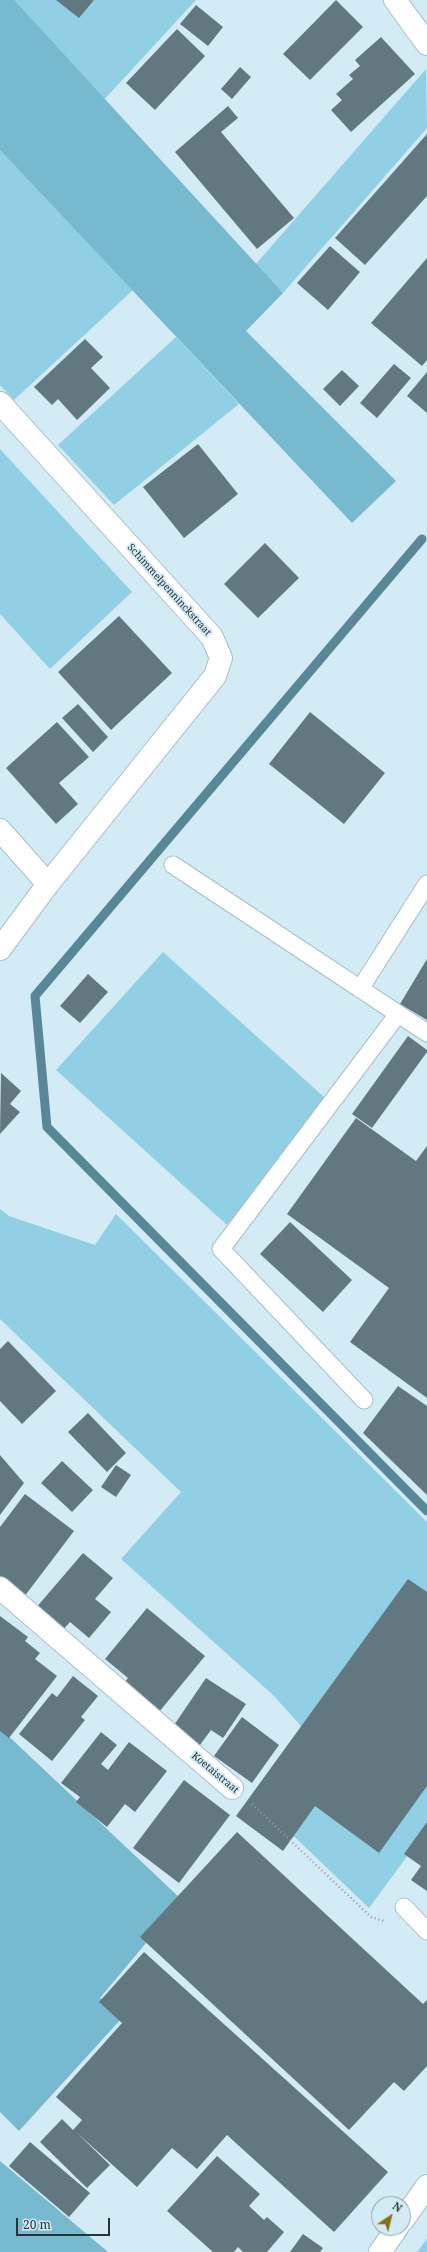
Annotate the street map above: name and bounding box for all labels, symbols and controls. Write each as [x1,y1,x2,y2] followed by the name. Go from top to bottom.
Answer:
[125,542,213,638] street label: Schimmelpenninckstraat
[189,1750,241,1796] street label: Koetaistraat
[371,2196,411,2236] north arrow
[390,2198,405,2215] text: N
[18,2210,112,2236] scale bar
[23,2216,51,2233] text: 20 m

